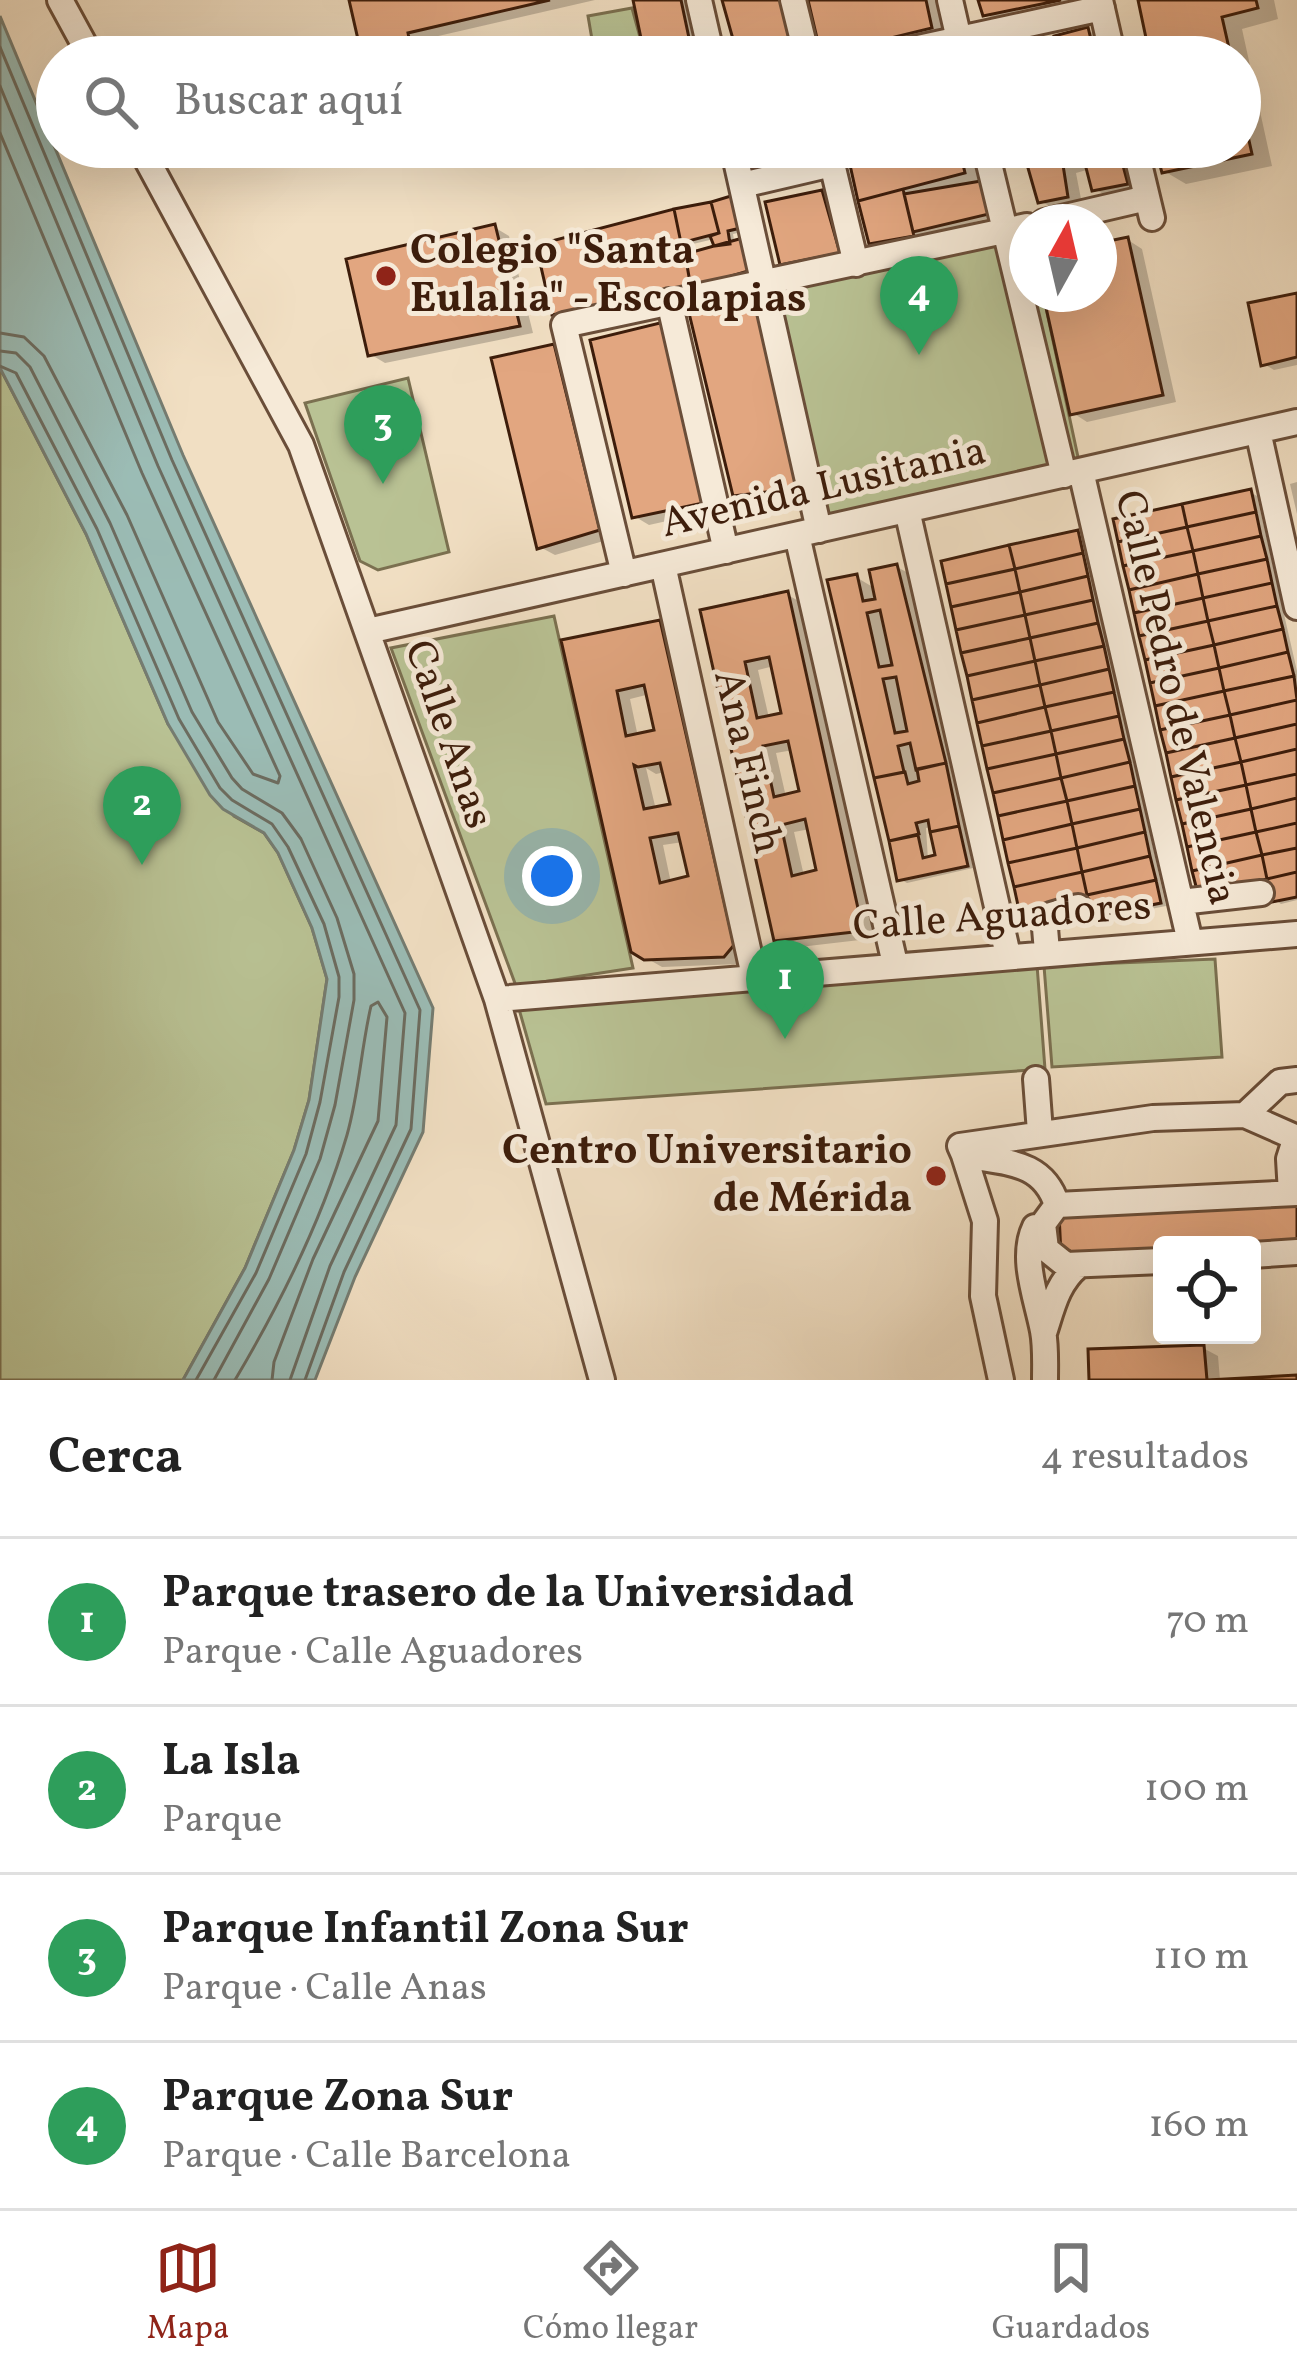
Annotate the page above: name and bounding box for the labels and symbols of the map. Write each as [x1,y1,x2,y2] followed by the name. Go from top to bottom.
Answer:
[1009,204,1117,312] north arrow
[410,223,807,330] place label: Colegio "Santa Eulalia" - Escolapias
[880,256,958,355] pin: 4
[373,263,399,289] marker: Colegio "Santa Eulalia" - Escolapias
[344,385,422,484] pin: 3
[656,423,992,555] street label: Avenida Lusitania
[1098,485,1250,911] street label: Calle Pedro de Valencia
[387,633,507,837] street label: Calle Anas
[696,664,796,860] street label: Ana Finch
[103,766,181,865] pin: 2
[522,846,582,906] your location
[851,878,1153,958] street label: Calle Aguadores
[746,940,824,1039] pin: 1
[502,1123,912,1230] place label: Centro Universitario de Mérida
[923,1163,949,1189] marker: Centro Universitario de Mérida

